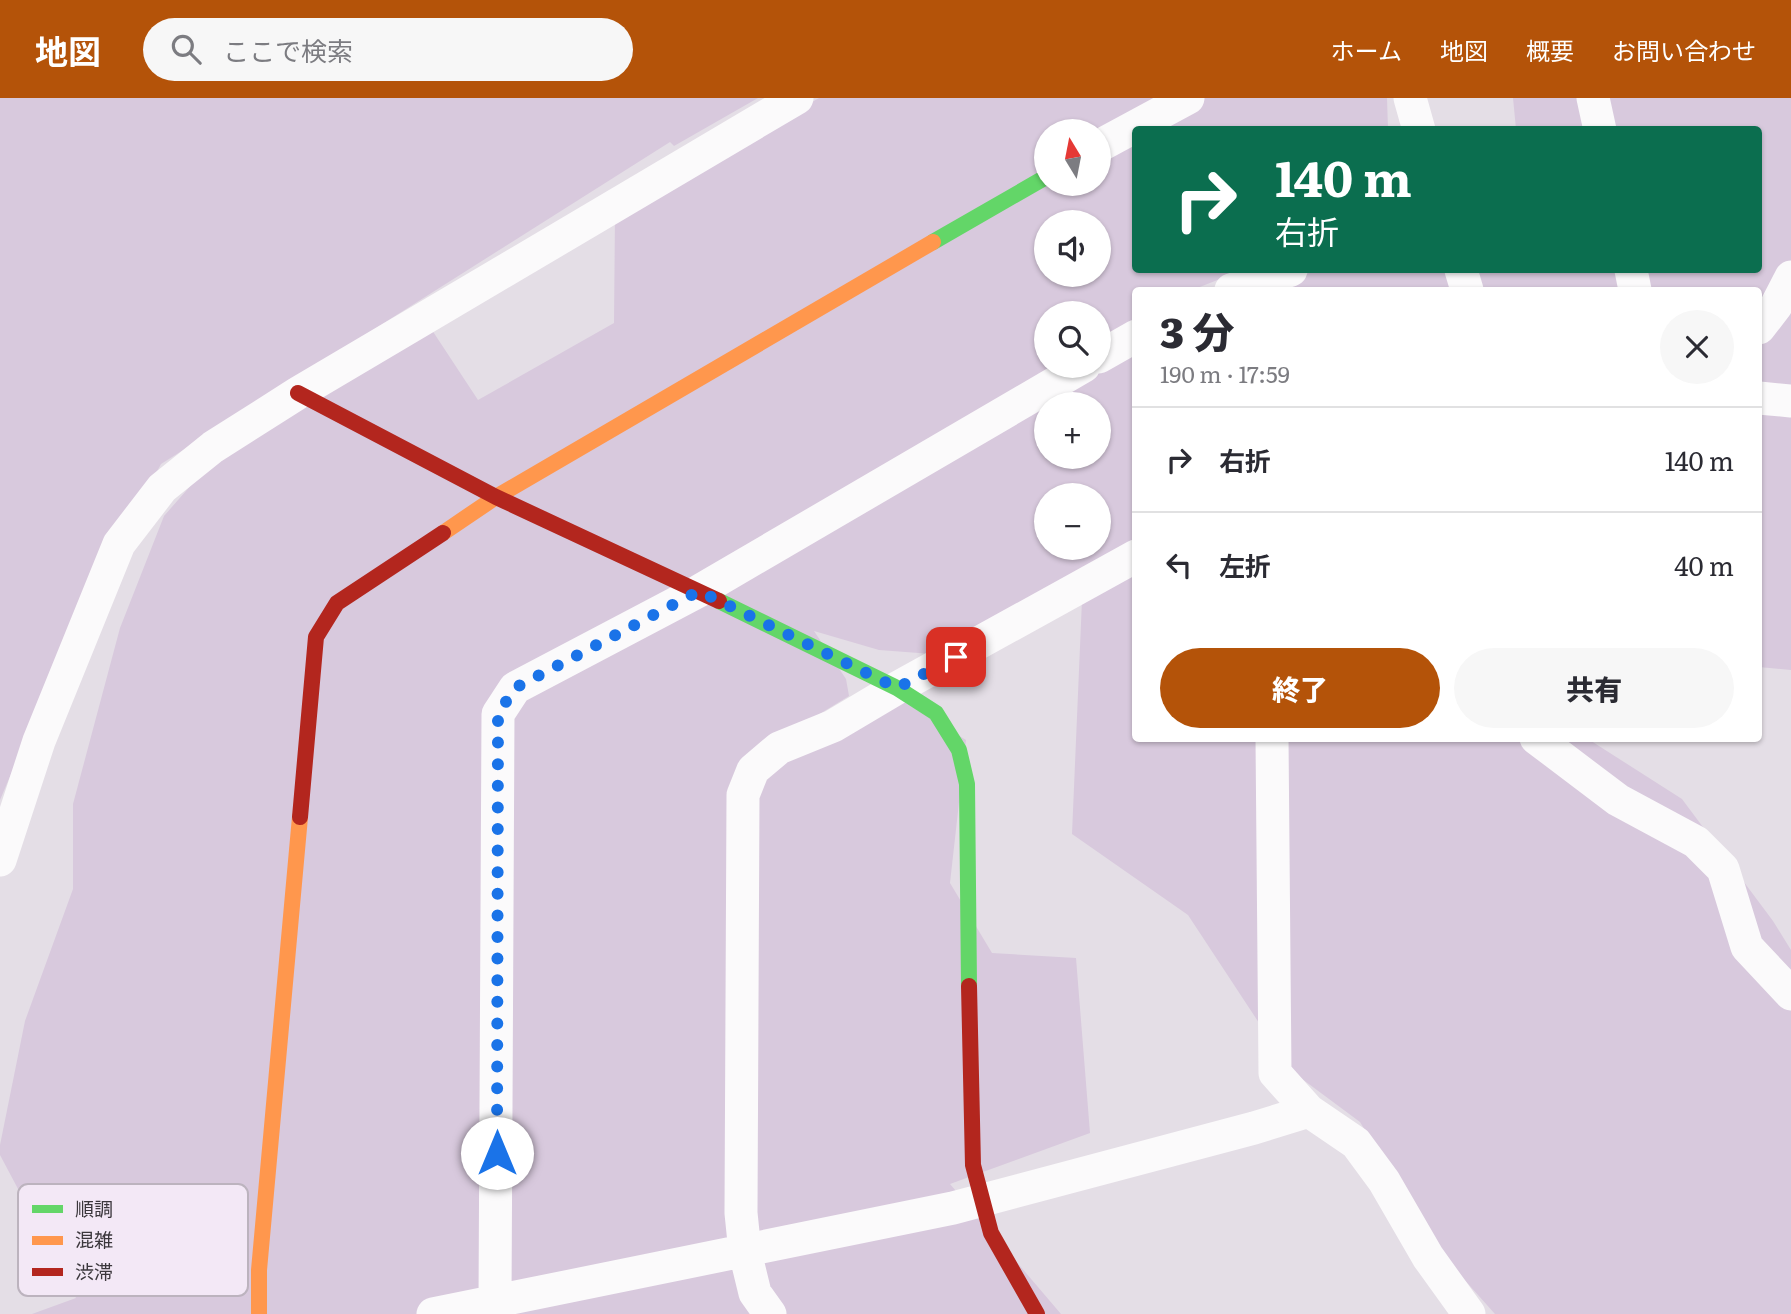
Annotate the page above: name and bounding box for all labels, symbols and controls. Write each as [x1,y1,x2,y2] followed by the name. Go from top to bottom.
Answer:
[143,18,633,81] search box
[35,25,101,74] text: 地図
[167,30,205,68] icon: search
[223,30,353,69] text: ここで検索
[1331,32,1402,67] text: ホーム
[1440,32,1488,67] text: 地図
[1526,32,1574,67] text: 概要
[1612,32,1756,67] text: お問い合わせ
[1034,119,1111,196] north arrow
[1034,119,1111,560] map controls
[1275,139,1412,212] text: 140 m
[1160,154,1251,245] icon: right
[1275,206,1339,254] text: 右折
[1034,210,1111,287] button: sound
[1160,299,1234,361] text: 3 分
[1034,301,1111,378] button: search
[1660,310,1734,384] button: close
[1160,356,1290,390] text: 190 m · 17:59
[1034,392,1111,469] button: +
[1219,440,1271,479] text: 右折
[1665,440,1734,479] text: 140 m
[1160,441,1198,479] icon: right
[1034,483,1111,560] button: −
[1219,545,1271,584] text: 左折
[1674,545,1734,584] text: 40 m
[1160,546,1198,584] icon: left
[926,627,986,687] pin
[937,638,975,676] icon: arrive
[1160,648,1440,728] button: 終了
[1454,648,1734,728] button: 共有
[460,1116,534,1190] position arrow
[18,1184,248,1296] legend
[75,1194,113,1222] text: 順調
[75,1225,113,1253] text: 混雑
[75,1257,113,1285] text: 渋滞

